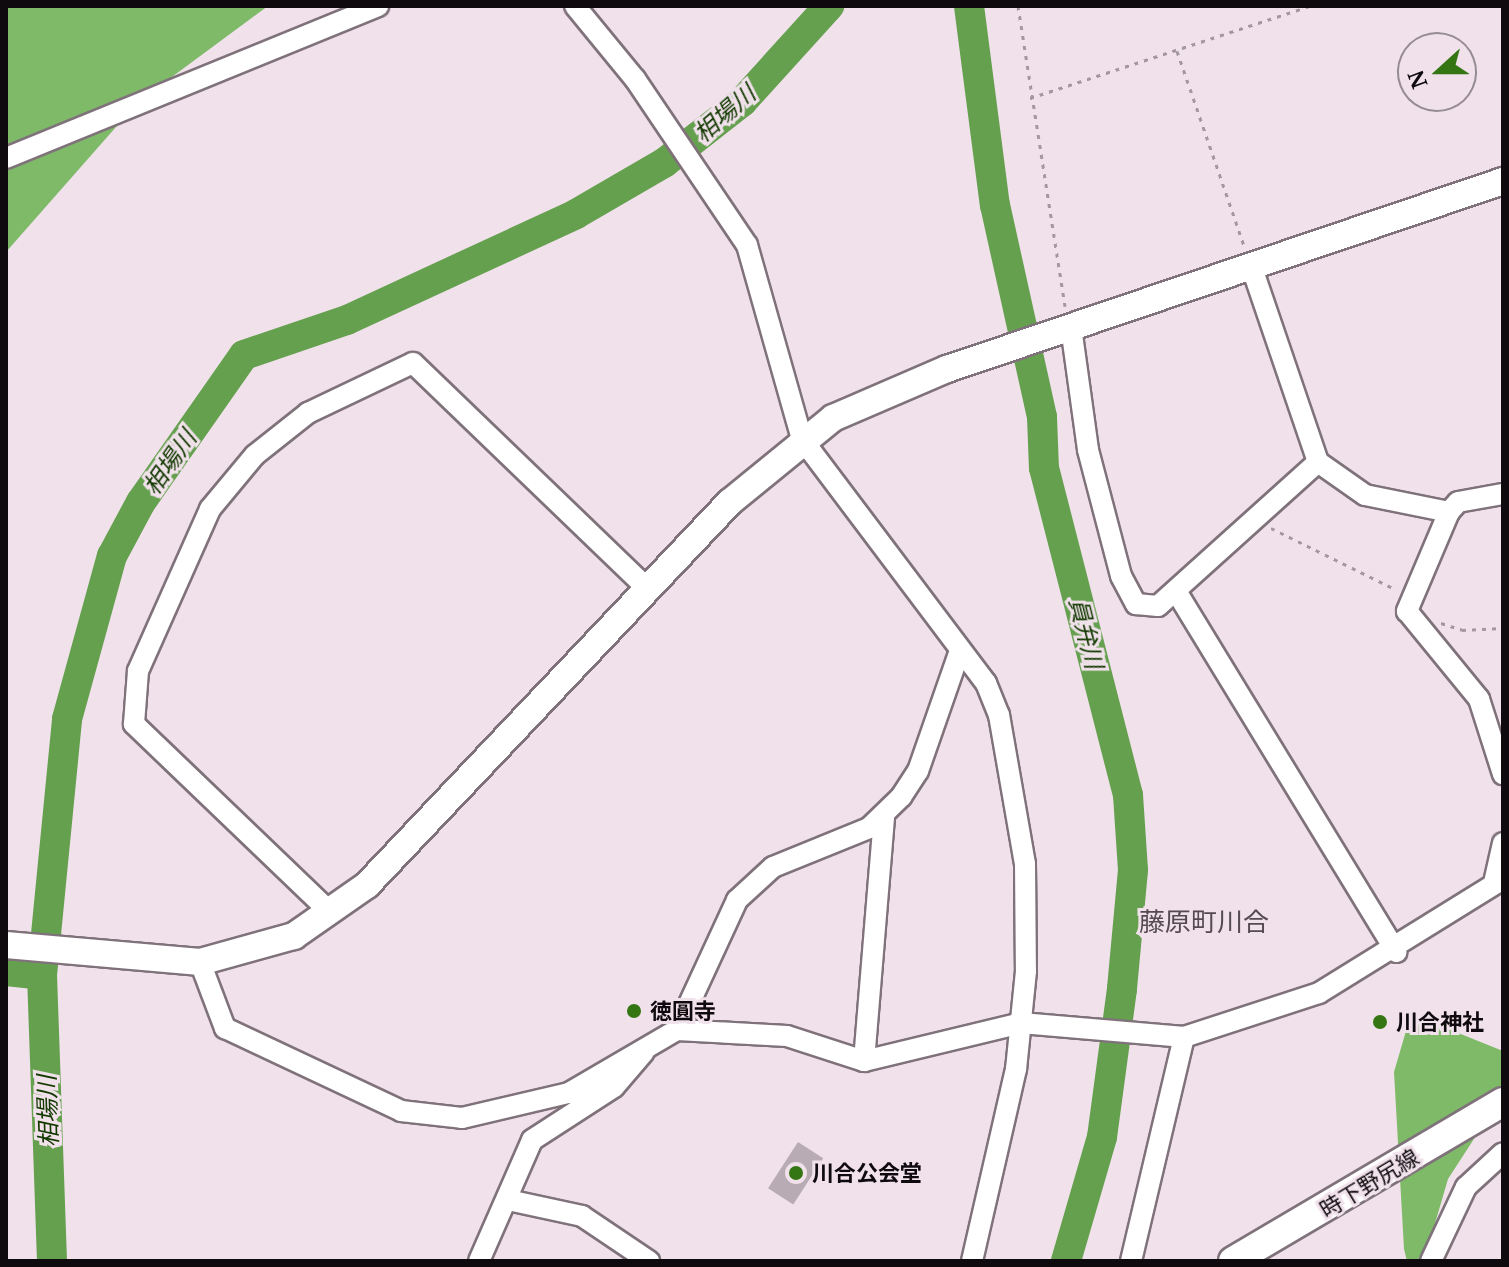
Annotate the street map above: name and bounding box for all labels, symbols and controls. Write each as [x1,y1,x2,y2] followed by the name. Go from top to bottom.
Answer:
[1397,32,1477,112] north arrow
[1399,66,1434,93] text: N
[687,79,761,147] water label: 相場川
[137,424,201,500] water label: 相場川
[1064,595,1110,671] water label: 員弁川
[1139,906,1269,938] district label: 藤原町川合
[650,998,716,1024] place label: 徳圓寺
[625,1002,643,1020] marker: 徳圓寺
[1396,1009,1484,1035] place label: 川合神社
[1371,1013,1389,1031] marker: 川合神社
[31,1075,63,1147] water label: 相場川
[1315,1143,1423,1223] street label: 時下野尻線
[812,1160,922,1186] place label: 川合公会堂
[787,1164,805,1182] marker: 川合公会堂

